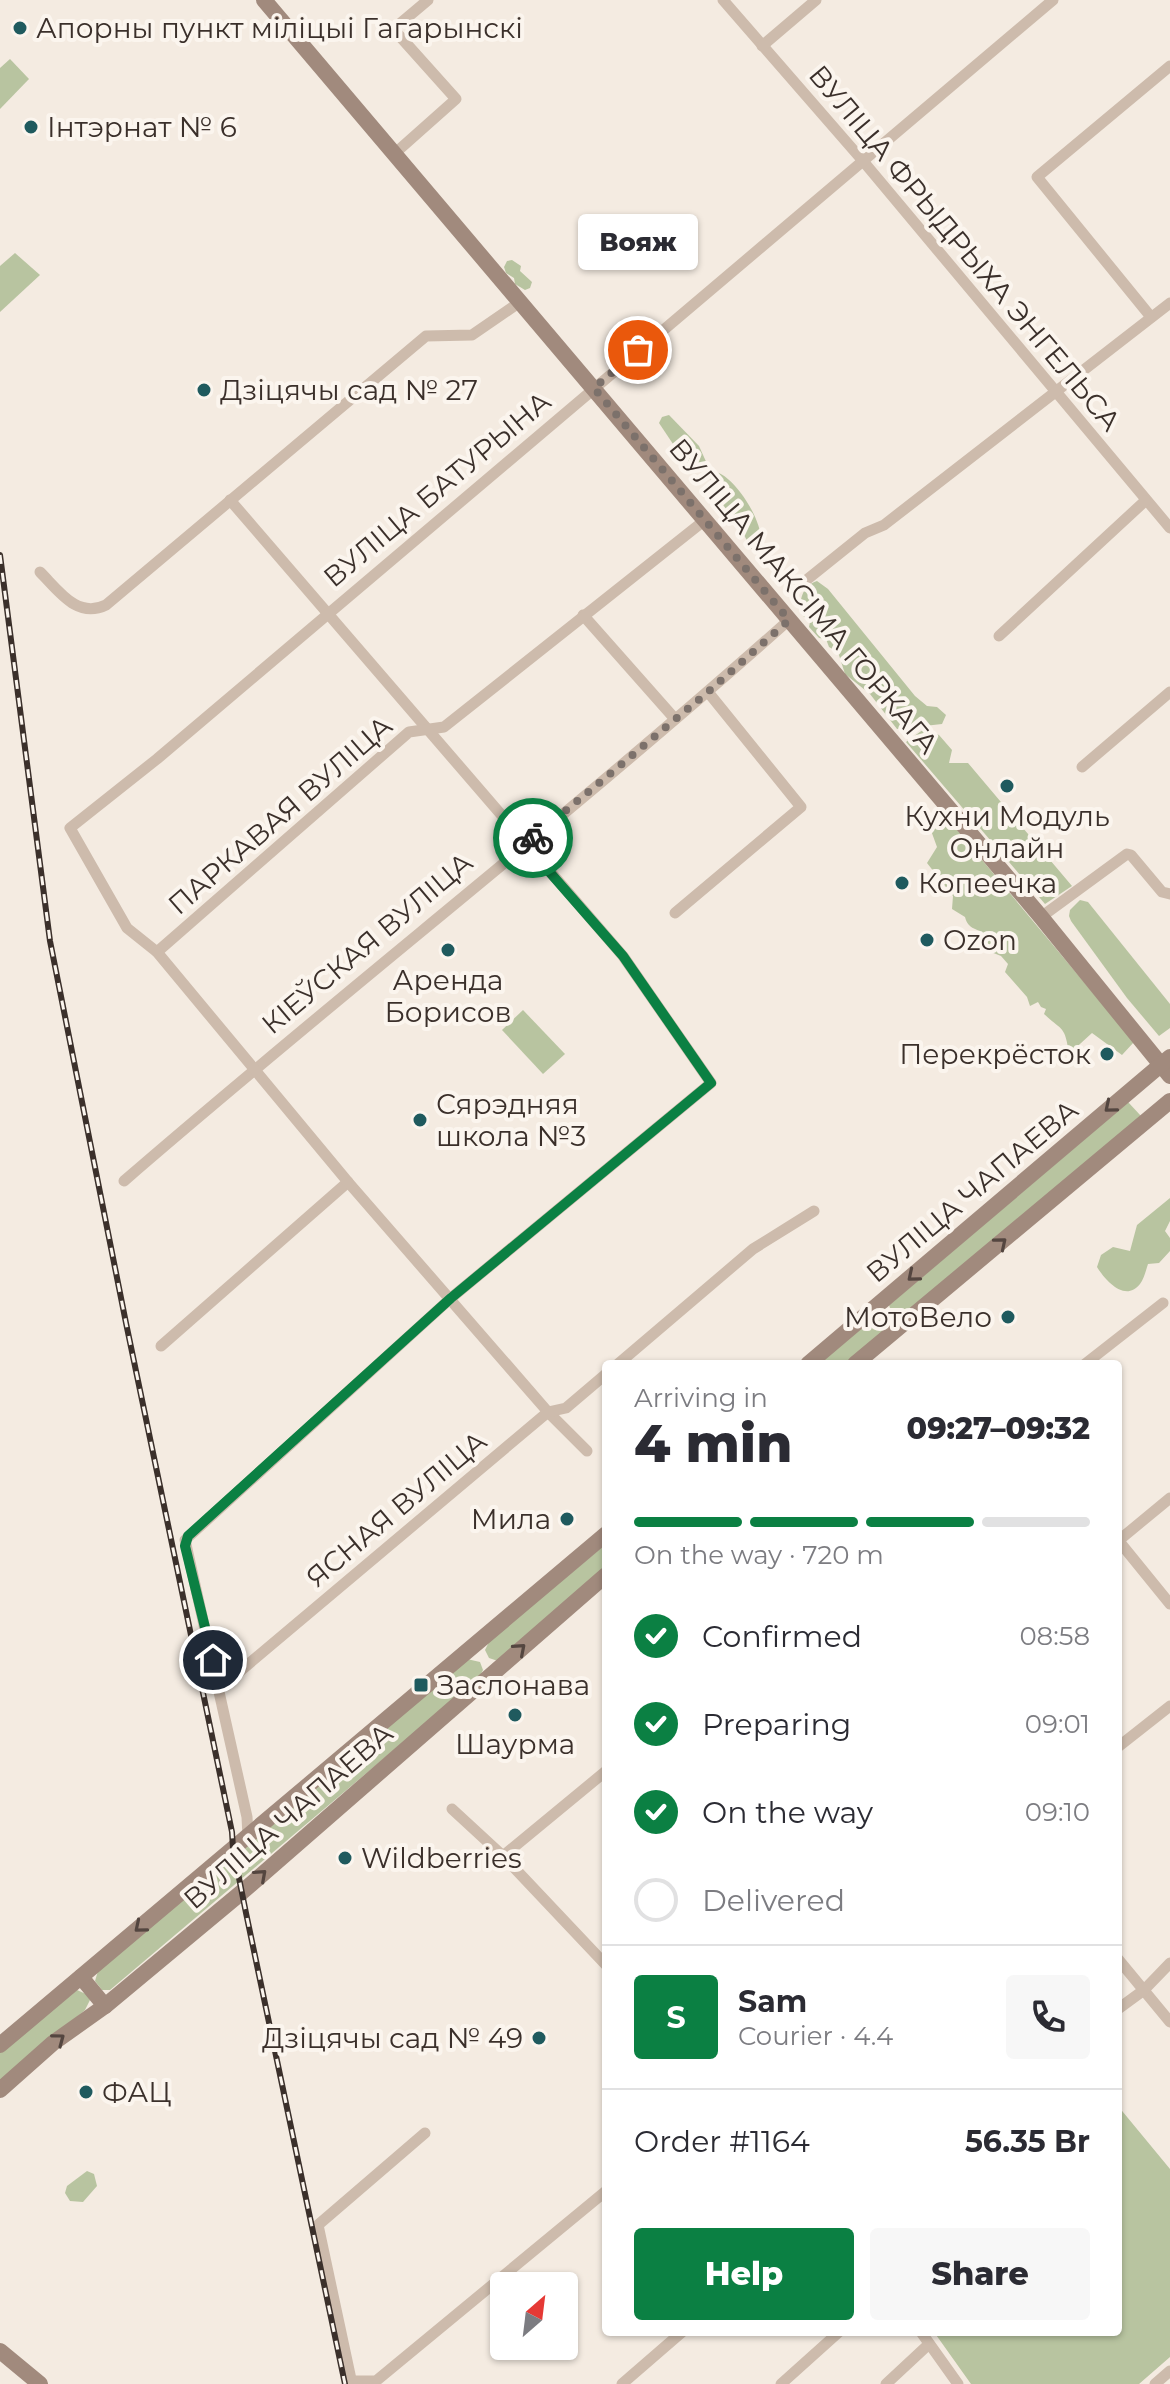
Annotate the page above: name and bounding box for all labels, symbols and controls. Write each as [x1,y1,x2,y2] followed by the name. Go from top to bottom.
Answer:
[36,11,523,45] place label: Апорны пункт міліцыі Гагарынскі
[11,19,29,37] marker: Апорны пункт міліцыі Гагарынскі
[802,58,1128,438] street label: ВУЛІЦА ФРЫДРЫХА ЭНГЕЛЬСА
[47,110,237,144] place label: Інтэрнат № 6
[22,118,40,136] marker: Інтэрнат № 6
[578,214,698,270] callout: Вояж
[599,226,677,258] text: Вояж
[604,316,672,384] pin
[616,328,660,372] icon: bag
[220,373,478,407] place label: Дзіцячы сад № 27
[195,381,213,399] marker: Дзіцячы сад № 27
[316,384,558,594] street label: ВУЛІЦА БАТУРЫНА
[662,431,946,761] street label: ВУЛІЦА МАКСІМА ГОРКАГА
[161,708,399,921] street label: ПАРКАВАЯ ВУЛІЦА
[998,777,1016,795] marker: Кухни Модуль Онлайн
[493,798,573,878] courier
[904,799,1110,865] place label: Кухни Модуль Онлайн
[511,816,555,860] icon: bike
[255,845,479,1041] street label: КІЕЎСКАЯ ВУЛІЦА
[918,866,1057,900] place label: Копеечка
[893,874,911,892] marker: Копеечка
[943,923,1017,957] place label: Ozon
[918,931,936,949] marker: Ozon
[439,941,457,959] marker: Аренда Борисов
[385,963,511,1029] place label: Аренда Борисов
[899,1037,1091,1071] place label: Перекрёсток
[1098,1045,1116,1063] marker: Перекрёсток
[436,1087,586,1153] place label: Сярэдняя школа №3
[859,1092,1085,1290] street label: ВУЛІЦА ЧАПАЕВА
[1105,1097,1120,1112] one-way arrow
[411,1111,429,1129] marker: Сярэдняя школа №3
[992,1238,1007,1253] one-way arrow
[907,1266,922,1281] one-way arrow
[844,1300,992,1334] place label: МотоВело
[999,1308,1017,1326] marker: МотоВело
[634,1382,768,1414] text: Arriving in
[907,1410,1090,1447] text: 09:27–09:32
[634,1412,792,1475] text: 4 min
[299,1424,493,1594] street label: ЯСНАЯ ВУЛІЦА
[471,1502,551,1536] place label: Мила
[558,1510,576,1528] marker: Мила
[634,1539,884,1571] text: On the way · 720 m
[634,1614,678,1658] icon: check
[702,1618,862,1655] text: Confirmed
[1019,1620,1090,1652] text: 08:58
[179,1626,247,1694] pin
[191,1638,235,1682] icon: home
[510,1644,525,1659] one-way arrow
[437,1668,590,1702] place label: Заслонава
[412,1676,430,1694] marker: Заслонава
[634,1702,678,1746] icon: check
[506,1706,524,1724] marker: Шаурма
[702,1706,851,1743] text: Preparing
[1025,1708,1090,1740] text: 09:01
[176,1716,400,1916] street label: ВУЛІЦА ЧАПАЕВА
[455,1727,575,1761] place label: Шаурма
[634,1790,678,1834] icon: check
[702,1794,873,1831] text: On the way
[1025,1796,1090,1828] text: 09:10
[361,1841,522,1875] place label: Wildberries
[336,1849,354,1867] marker: Wildberries
[251,1871,266,1885] one-way arrow
[702,1882,845,1919] text: Delivered
[134,1917,149,1932] one-way arrow
[1006,1975,1090,2059] button: phone
[738,1983,807,2020] text: Sam
[666,1999,686,2036] text: S
[738,2020,893,2052] text: Courier · 4.4
[262,2021,523,2055] place label: Дзіцячы сад № 49
[530,2029,548,2047] marker: Дзіцячы сад № 49
[50,2035,65,2049] one-way arrow
[102,2075,171,2109] place label: ФАЦ
[77,2083,95,2101] marker: ФАЦ
[634,2123,810,2160] text: Order #1164
[965,2123,1090,2160] text: 56.35 Br
[634,2228,854,2320] button: Help
[870,2228,1090,2320] button: Share
[490,2272,578,2360] north arrow
[490,2272,578,2360] map controls

